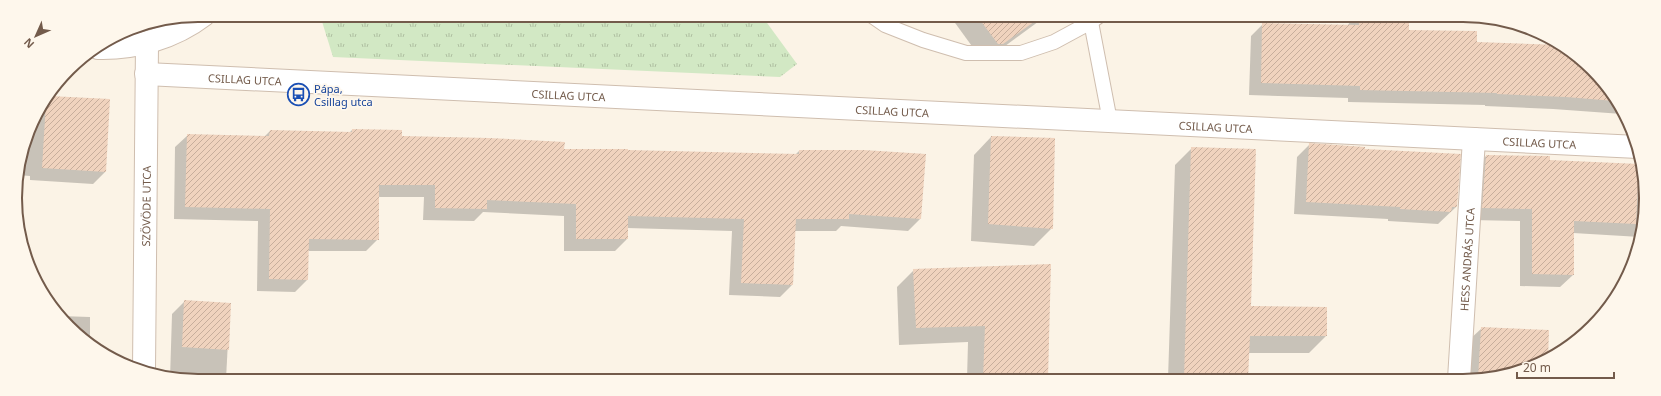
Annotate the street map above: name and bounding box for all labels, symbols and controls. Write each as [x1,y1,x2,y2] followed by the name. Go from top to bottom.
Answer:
[16,16,56,56] north arrow
[20,35,37,52] text: N
[208,70,283,88] street label: CSILLAG UTCA
[286,81,312,107] bus stop icon: Pápa, Csillag utca
[314,81,373,109] place label: Pápa, Csillag utca
[531,85,607,104] street label: CSILLAG UTCA
[855,101,930,120] street label: CSILLAG UTCA
[1178,117,1254,136] street label: CSILLAG UTCA
[1502,133,1578,152] street label: CSILLAG UTCA
[138,165,153,246] street label: SZÖVÖDE UTCA
[1456,206,1477,311] street label: HESS ANDRÁS UTCA
[1517,354,1614,380] scale bar
[1523,359,1551,376] text: 20 m

